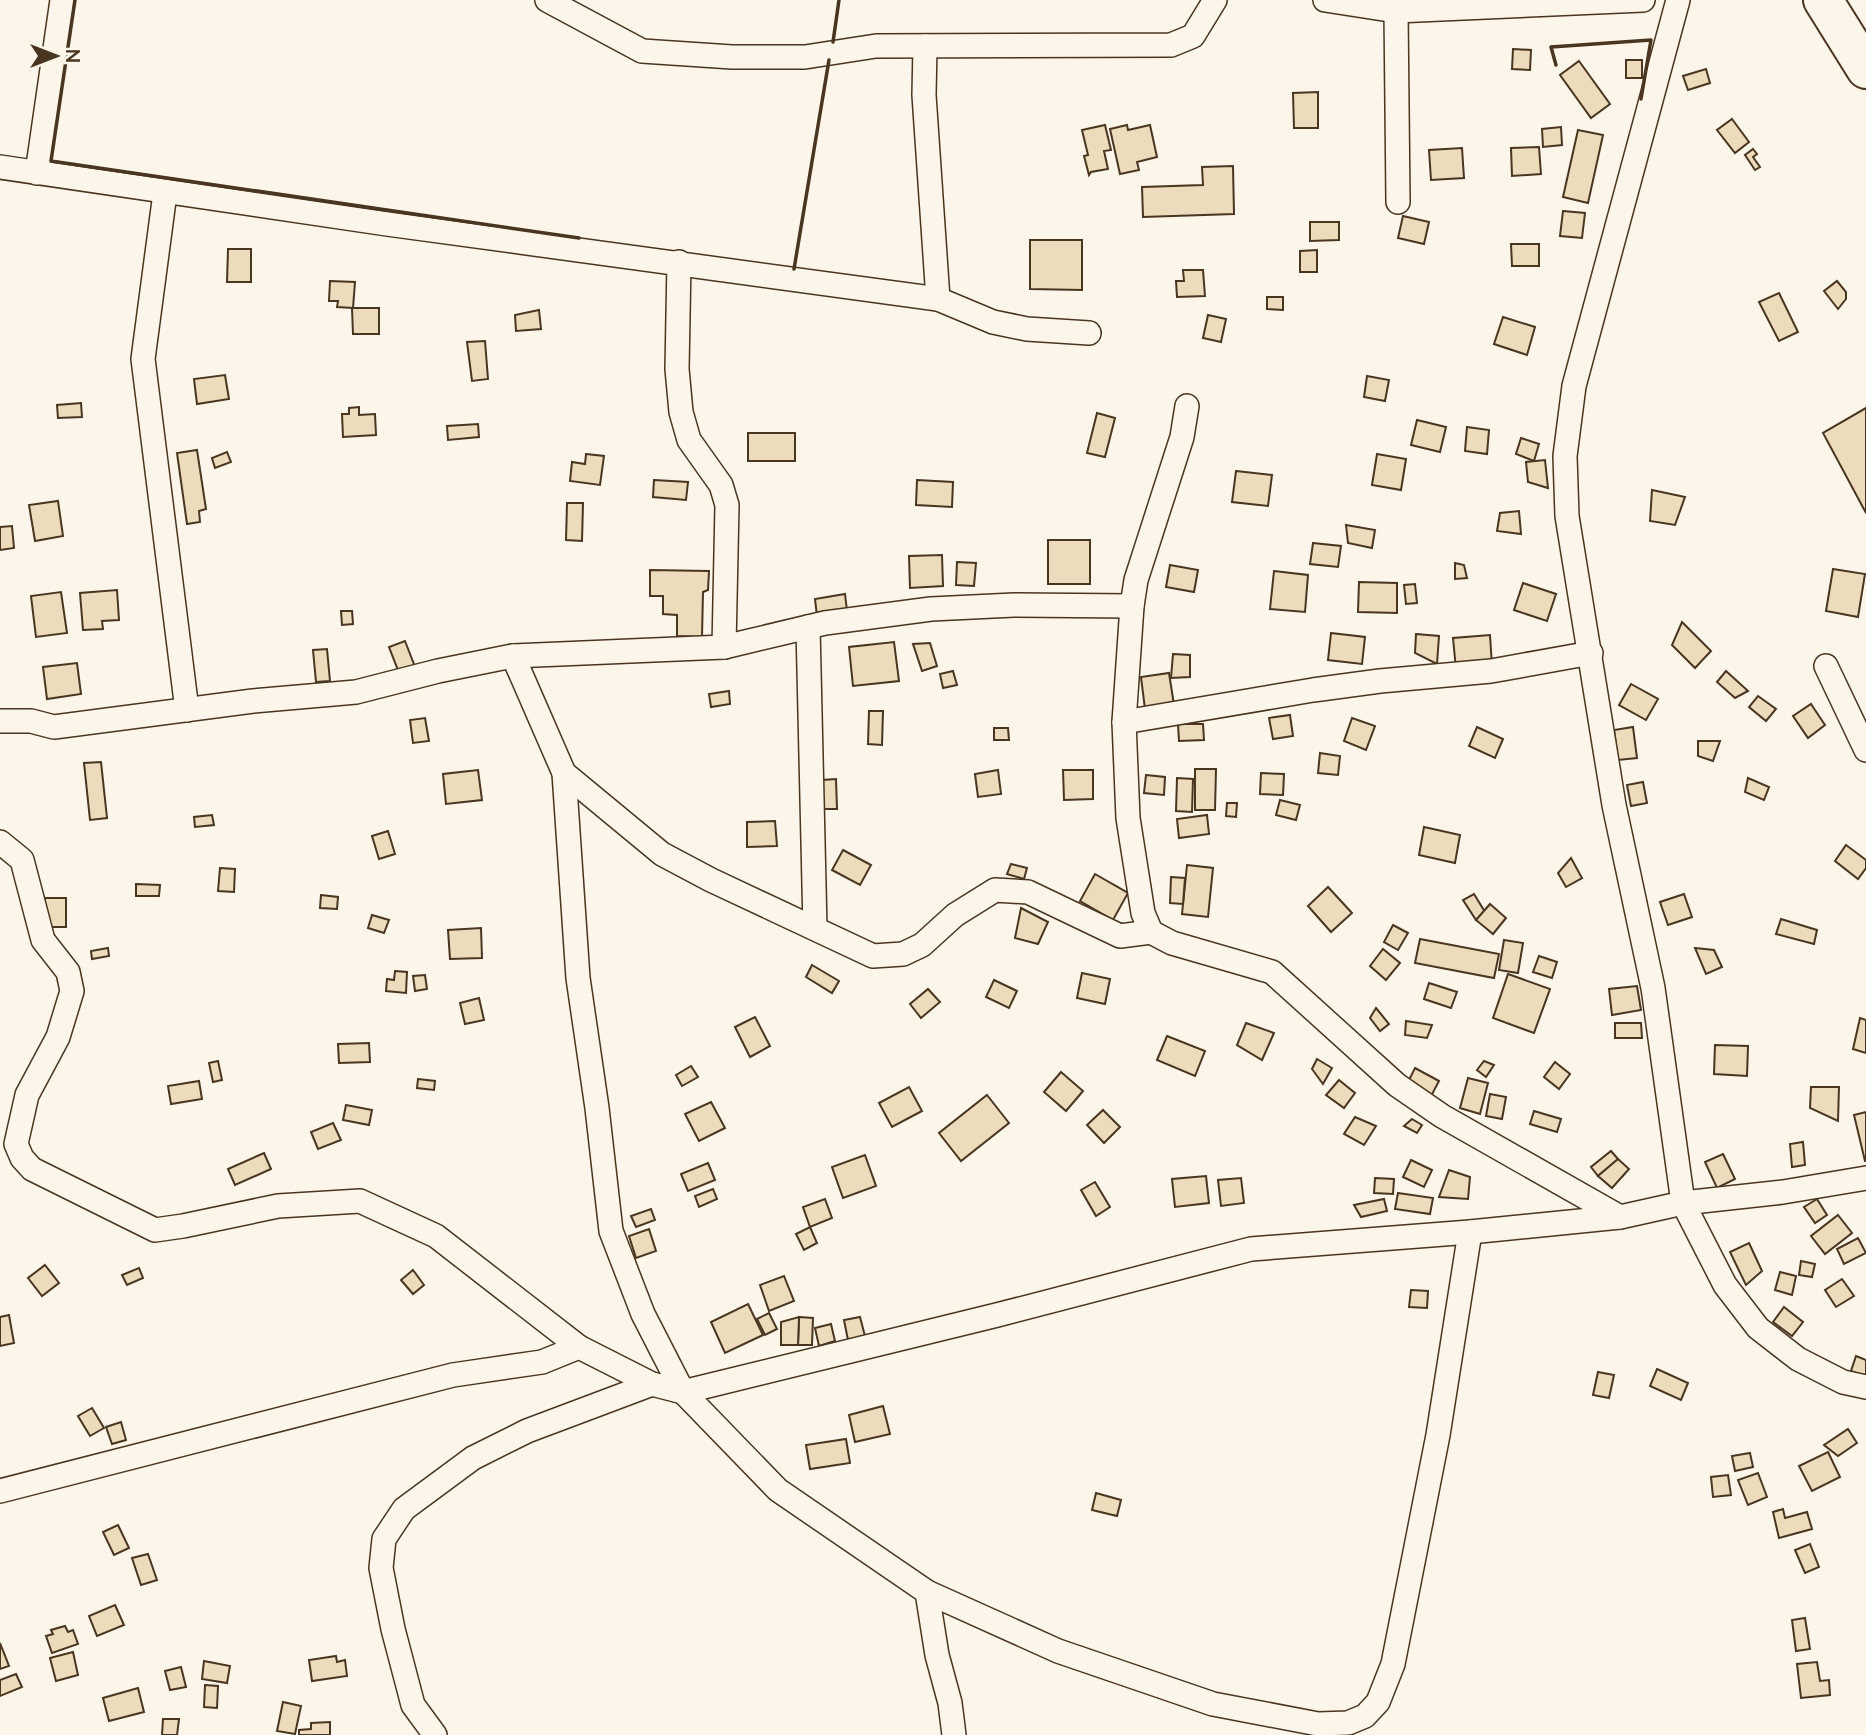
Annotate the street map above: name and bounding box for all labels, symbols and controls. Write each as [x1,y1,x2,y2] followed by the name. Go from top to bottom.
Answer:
[21,21,91,91] north arrow
[61,49,85,63] text: N

